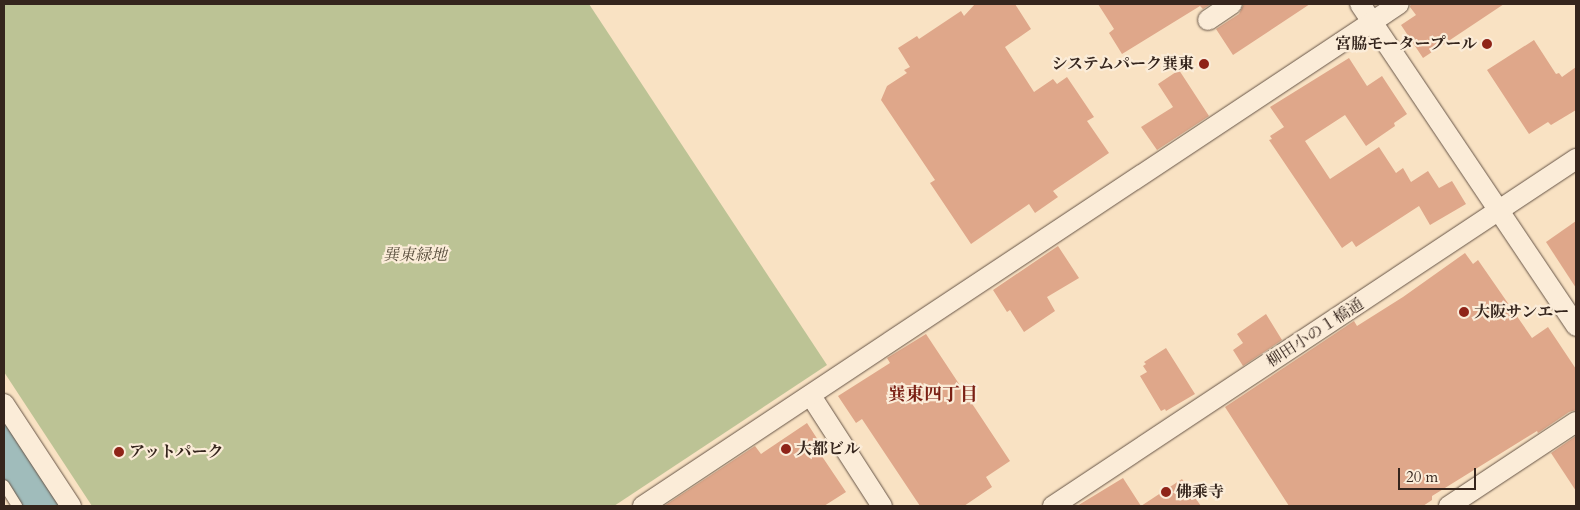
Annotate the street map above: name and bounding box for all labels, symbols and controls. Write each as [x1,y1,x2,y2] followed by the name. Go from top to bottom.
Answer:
[1334,34,1477,54] place label: 宮脇モータープール
[1481,38,1493,50] marker: 宮脇モータープール
[1050,54,1194,74] place label: システムパーク巽東
[1198,58,1210,70] marker: システムパーク巽東
[383,245,447,265] park label: 巽東緑地
[1263,294,1367,372] street label: 柳田小の１橋通
[1474,302,1570,322] place label: 大阪サンエー
[1458,306,1470,318] marker: 大阪サンエー
[888,384,978,406] district label: 巽東四丁目
[796,439,860,459] place label: 大都ビル
[129,442,225,462] place label: アットパーク
[780,443,792,455] marker: 大都ビル
[113,446,125,458] marker: アットパーク
[1400,458,1478,490] scale bar
[1406,467,1438,487] text: 20 m
[1176,482,1224,502] place label: 佛乘寺
[1160,486,1172,498] marker: 佛乘寺

